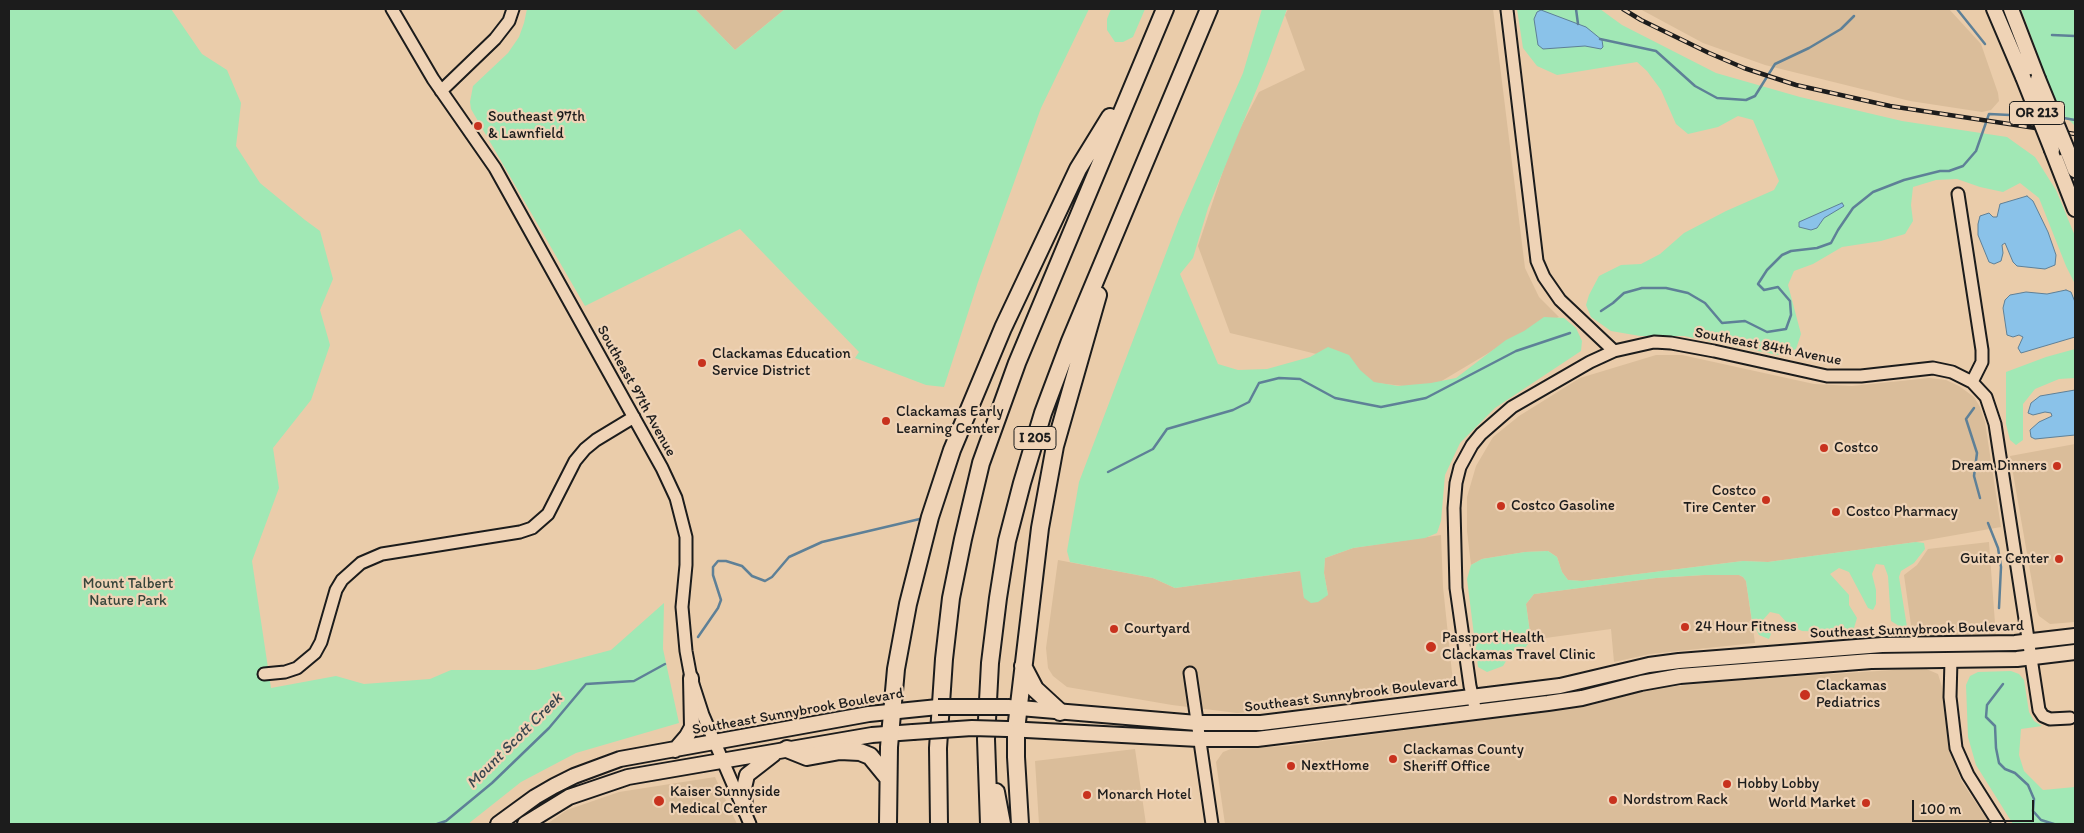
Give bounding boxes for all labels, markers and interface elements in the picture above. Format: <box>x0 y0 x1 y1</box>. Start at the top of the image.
road number: OR 213 <box>2010 102 2064 125</box>
place label: Southeast 97th & Lawnfield <box>488 108 585 143</box>
marker: Southeast 97th & Lawnfield <box>472 120 484 132</box>
street label: Southeast 97th Avenue <box>592 322 680 460</box>
street label: Southeast 84th Avenue <box>1693 324 1843 370</box>
place label: Clackamas Education Service District <box>712 345 851 380</box>
marker: Clackamas Education Service District <box>696 357 708 369</box>
place label: Clackamas Early Learning Center <box>896 403 1004 438</box>
marker: Clackamas Early Learning Center <box>880 415 892 427</box>
road number: I 205 <box>1014 426 1056 449</box>
place label: Costco <box>1834 439 1878 457</box>
marker: Costco <box>1818 442 1830 454</box>
place label: Dream Dinners <box>1951 457 2047 475</box>
marker: Dream Dinners <box>2051 460 2063 472</box>
place label: Costco Tire Center <box>1683 482 1756 517</box>
marker: Costco Tire Center <box>1760 494 1772 506</box>
place label: Costco Gasoline <box>1511 497 1615 515</box>
marker: Costco Gasoline <box>1495 500 1507 512</box>
place label: Costco Pharmacy <box>1846 503 1958 521</box>
marker: Costco Pharmacy <box>1830 506 1842 518</box>
place label: Guitar Center <box>1960 550 2049 568</box>
marker: Guitar Center <box>2053 553 2065 565</box>
park label: Mount Talbert Nature Park <box>83 575 173 610</box>
street label: Southeast Sunnybrook Boulevard <box>1809 617 2025 643</box>
place label: 24 Hour Fitness <box>1695 618 1797 636</box>
place label: Courtyard <box>1124 620 1190 638</box>
marker: 24 Hour Fitness <box>1679 621 1691 633</box>
marker: Courtyard <box>1108 623 1120 635</box>
place label: Passport Health Clackamas Travel Clinic <box>1442 629 1596 664</box>
marker: Passport Health Clackamas Travel Clinic <box>1424 640 1438 654</box>
street label: Southeast Sunnybrook Boulevard <box>1243 673 1459 717</box>
place label: Clackamas Pediatrics <box>1816 677 1887 712</box>
street label: Southeast Sunnybrook Boulevard <box>691 685 905 739</box>
marker: Clackamas Pediatrics <box>1798 688 1812 702</box>
water label: Mount Scott Creek <box>463 689 567 793</box>
place label: Clackamas County Sheriff Office <box>1403 741 1524 776</box>
marker: Clackamas County Sheriff Office <box>1387 753 1399 765</box>
place label: NextHome <box>1301 757 1369 775</box>
marker: NextHome <box>1285 760 1297 772</box>
place label: Hobby Lobby <box>1737 775 1819 793</box>
marker: Hobby Lobby <box>1721 778 1733 790</box>
place label: Kaiser Sunnyside Medical Center <box>670 783 780 818</box>
place label: Monarch Hotel <box>1097 786 1191 804</box>
marker: Monarch Hotel <box>1081 789 1093 801</box>
scale bar <box>1914 790 2036 822</box>
place label: Nordstrom Rack <box>1623 791 1728 809</box>
marker: Kaiser Sunnyside Medical Center <box>652 794 666 808</box>
marker: Nordstrom Rack <box>1607 794 1619 806</box>
place label: World Market <box>1768 794 1856 812</box>
marker: World Market <box>1860 797 1872 809</box>
text: 100 m <box>1920 800 1961 818</box>

